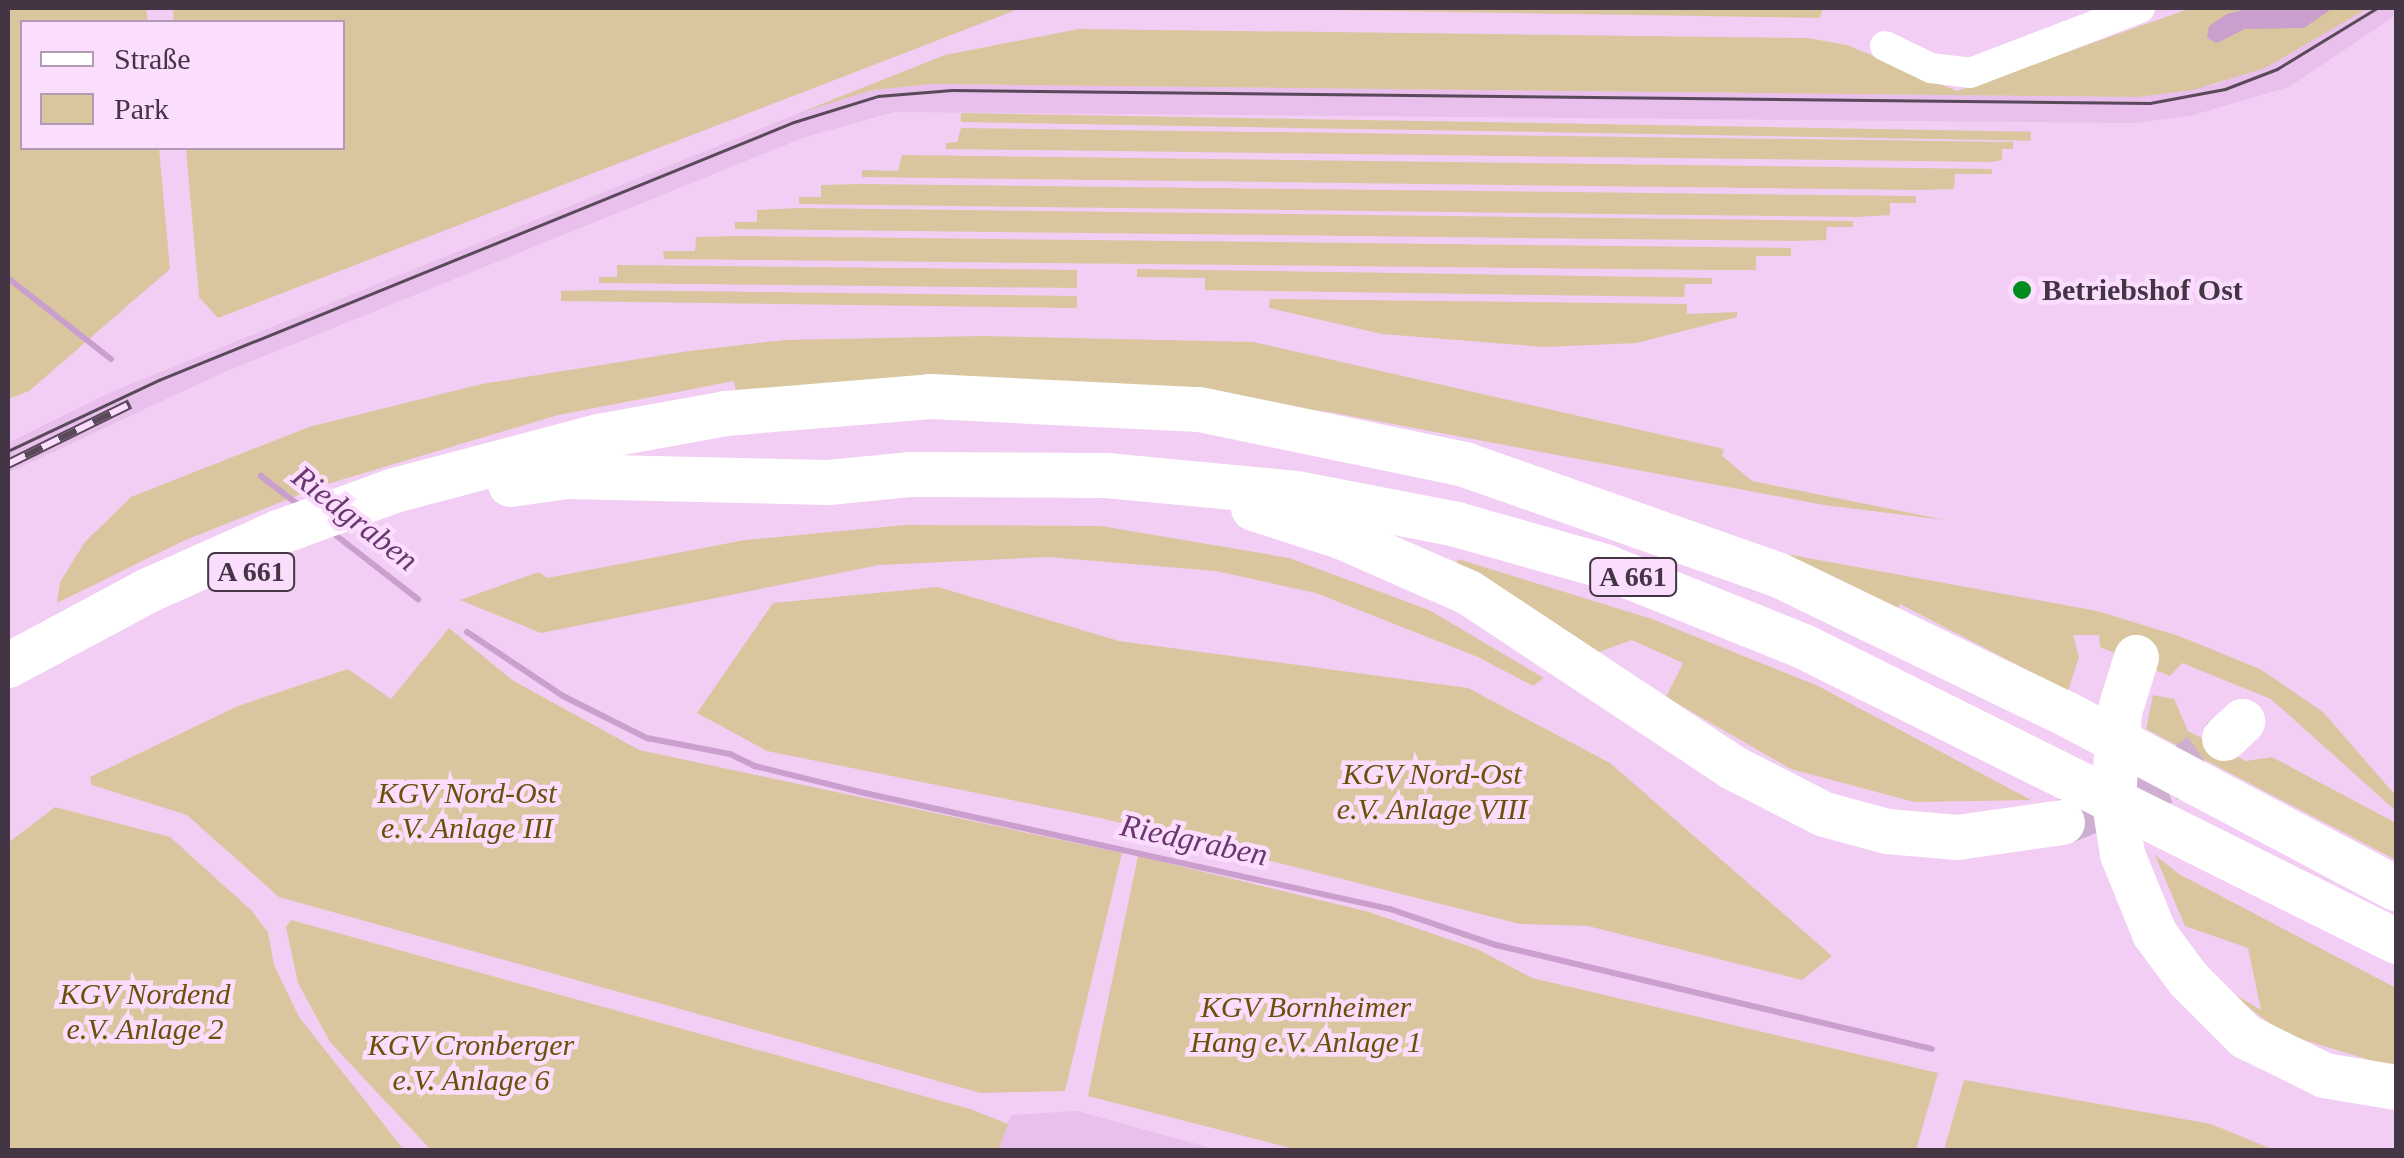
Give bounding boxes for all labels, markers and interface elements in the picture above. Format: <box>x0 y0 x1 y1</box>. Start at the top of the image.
legend <box>20 20 345 150</box>
text: Straße <box>114 42 191 75</box>
text: Park <box>114 92 169 125</box>
place label: Betriebshof Ost <box>2042 272 2243 308</box>
marker: Betriebshof Ost <box>2011 279 2033 301</box>
water label: Riedgraben <box>284 457 426 579</box>
road number: A 661 <box>206 549 296 595</box>
road number: A 661 <box>1588 554 1678 600</box>
park label: KGV Nord-Ost e.V. Anlage VIII <box>1336 756 1528 826</box>
park label: KGV Nord-Ost e.V. Anlage III <box>377 775 557 846</box>
water label: Riedgraben <box>1117 806 1271 874</box>
park label: KGV Nordend e.V. Anlage 2 <box>59 976 231 1046</box>
park label: KGV Bornheimer Hang e.V. Anlage 1 <box>1190 989 1422 1060</box>
park label: KGV Cronberger e.V. Anlage 6 <box>368 1027 574 1098</box>

